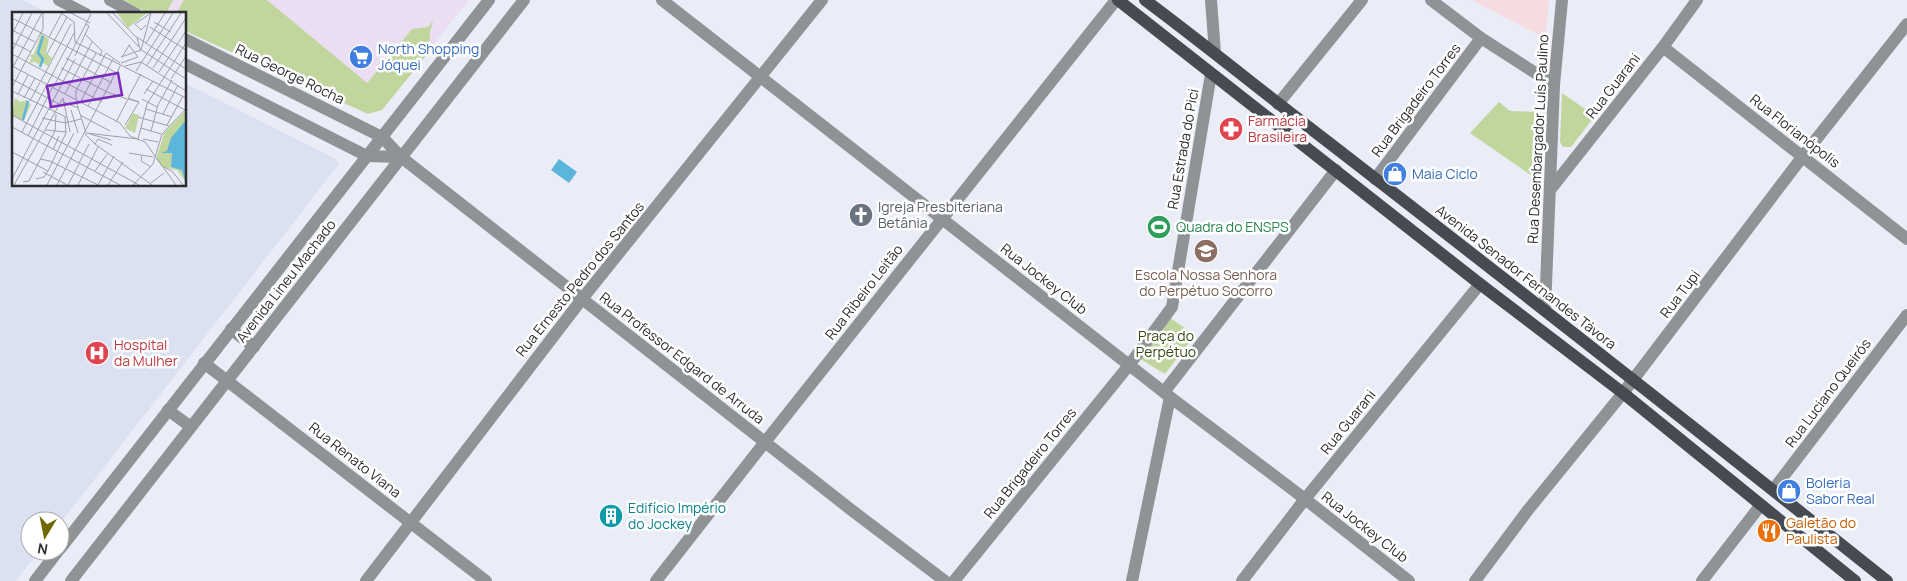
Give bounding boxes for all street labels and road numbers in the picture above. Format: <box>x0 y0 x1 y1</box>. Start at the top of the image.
street label: Rua Desembargador Luís Paulino <box>1523 34 1552 244</box>
street label: Rua George Rocha <box>233 39 348 108</box>
street label: Rua Brigadeiro Torres <box>1367 39 1465 160</box>
street label: Rua Guarani <box>1581 49 1644 122</box>
street label: Rua Estrada do Pici <box>1163 87 1202 211</box>
street label: Rua Florianópolis <box>1746 89 1844 172</box>
street label: Rua Ernesto Pedro dos Santos <box>511 197 648 360</box>
street label: Avenida Senador Fernandes Távora <box>1432 200 1621 353</box>
street label: Avenida Lineu Machado <box>231 215 340 346</box>
street label: Rua Jockey Club <box>997 239 1092 318</box>
street label: Rua Ribeiro Leitão <box>820 240 907 343</box>
street label: Rua Tupi <box>1655 266 1704 321</box>
street label: Rua Professor Edgard de Arruda <box>596 287 769 428</box>
street label: Rua Luciano Queirós <box>1780 334 1875 451</box>
street label: Rua Guarani <box>1316 385 1379 458</box>
street label: Rua Brigadeiro Torres <box>979 403 1080 522</box>
street label: Rua Renato Viana <box>305 418 405 502</box>
street label: Rua Jockey Club <box>1318 487 1413 566</box>

